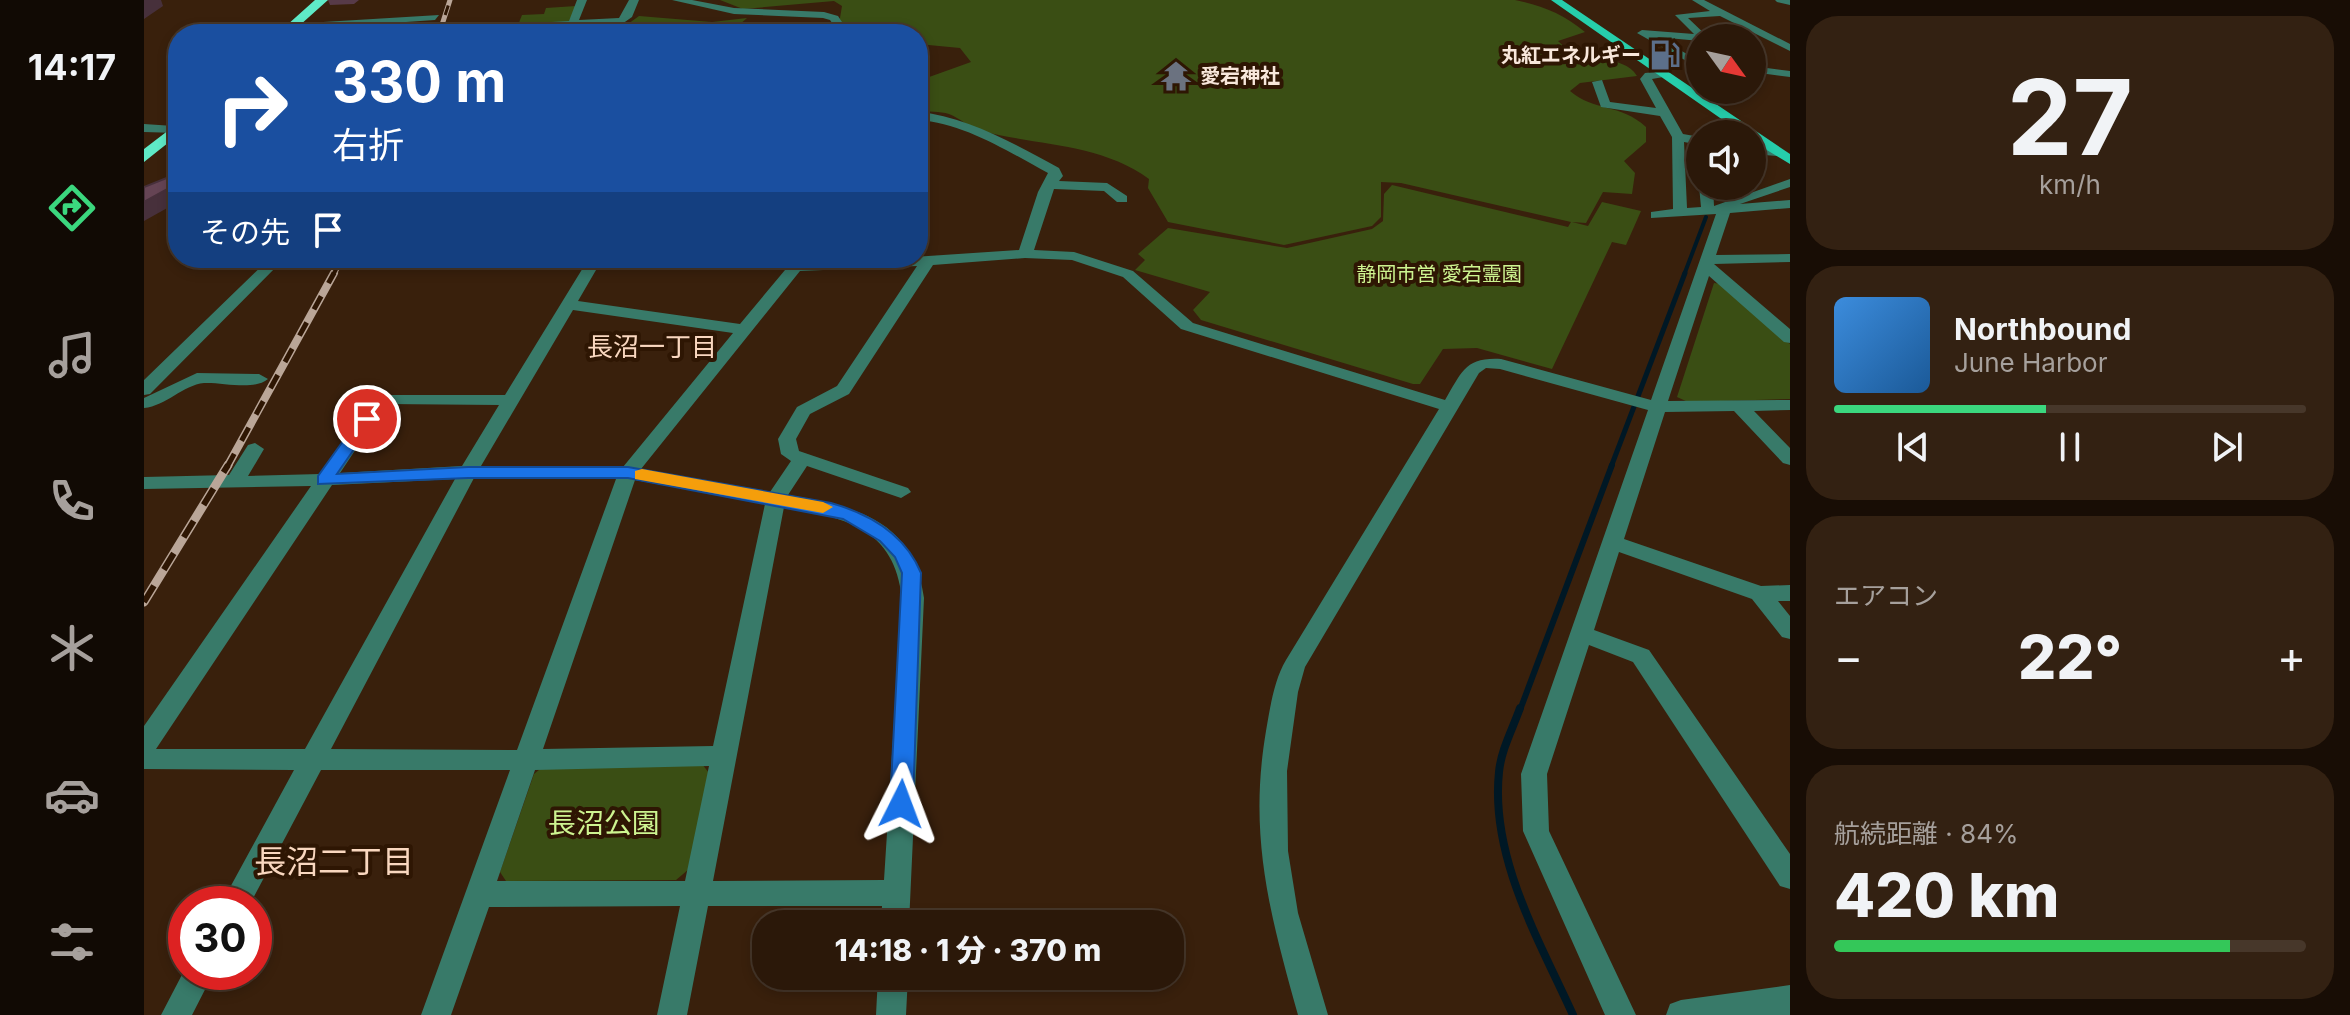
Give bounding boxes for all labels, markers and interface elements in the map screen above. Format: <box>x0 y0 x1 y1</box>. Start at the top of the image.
north arrow <box>1686 24 1766 104</box>
map controls <box>1686 24 1766 200</box>
fuel station icon: 丸紅エネルギー <box>1648 38 1682 72</box>
place label: 丸紅エネルギー <box>1501 43 1641 67</box>
text: 14:17 <box>28 45 116 89</box>
text: 330 m <box>332 48 506 116</box>
text: 27 <box>2007 54 2133 180</box>
icon: right <box>200 56 304 160</box>
temple icon: 愛宕神社 <box>1159 59 1193 93</box>
place label: 愛宕神社 <box>1200 64 1280 88</box>
button: sound <box>1686 120 1766 200</box>
text: 右折 <box>332 123 404 167</box>
text: km/h <box>2039 169 2101 200</box>
icon: directions <box>44 180 100 236</box>
icon: arrive <box>306 208 350 252</box>
text: その先 <box>200 214 290 250</box>
park label: 静岡市営 愛宕霊園 <box>1356 262 1522 286</box>
text: Northbound <box>1954 311 2131 347</box>
icon: music <box>44 327 100 383</box>
district label: 長沼一丁目 <box>587 331 717 362</box>
text: June Harbor <box>1954 347 2107 378</box>
pin <box>333 385 401 453</box>
icon: arrive <box>345 397 389 441</box>
icon: previous <box>1891 425 1935 469</box>
icon: pause <box>2048 425 2092 469</box>
icon: next <box>2205 425 2249 469</box>
icon: phone <box>44 473 100 529</box>
text: エアコン <box>1834 580 1938 611</box>
icon: climate <box>44 620 100 676</box>
text: 22° <box>2018 621 2122 693</box>
text: − <box>1834 630 1863 684</box>
text: + <box>2277 630 2306 684</box>
position arrow <box>859 762 943 846</box>
icon: car <box>44 767 100 823</box>
park label: 長沼公園 <box>548 806 660 840</box>
text: 航続距離 · 84% <box>1834 818 2019 849</box>
district label: 長沼二丁目 <box>254 842 414 881</box>
text: 420 km <box>1834 859 2059 931</box>
speed limit sign: 30 <box>168 886 272 990</box>
icon: filters <box>44 914 100 970</box>
text: 14:18 · 1 分 · 370 m <box>835 932 1101 968</box>

